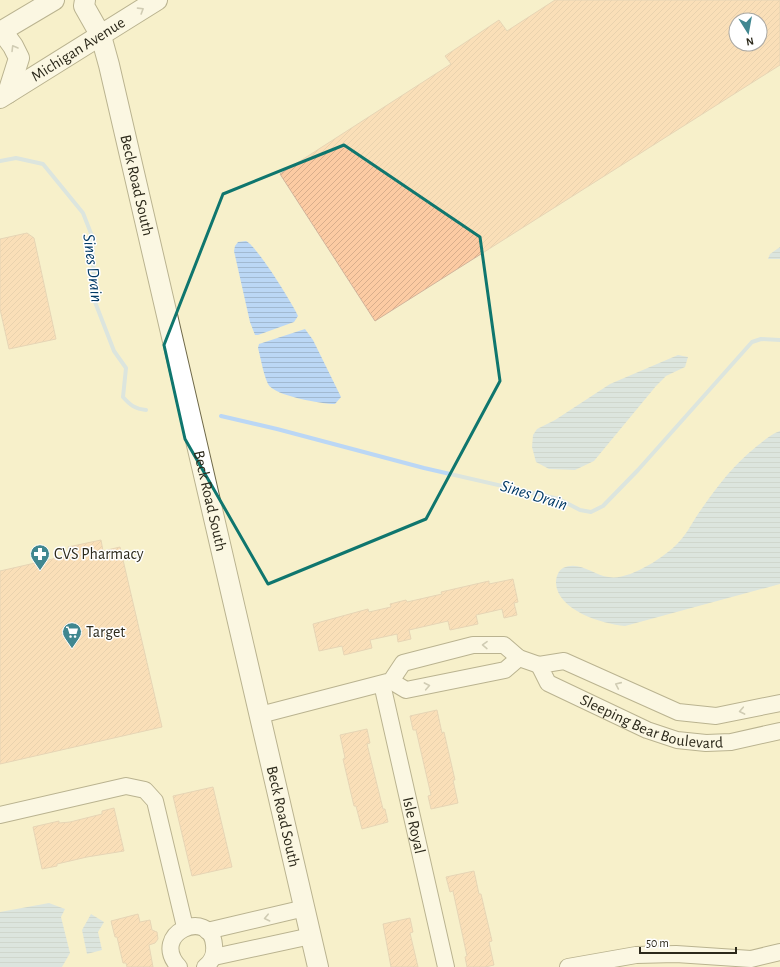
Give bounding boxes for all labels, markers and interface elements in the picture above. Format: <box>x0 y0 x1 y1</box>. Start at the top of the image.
one-way arrow <box>137 8 144 15</box>
north arrow <box>728 12 768 52</box>
street label: Michigan Avenue <box>28 14 128 84</box>
text: N <box>745 35 755 47</box>
one-way arrow <box>11 45 18 52</box>
street label: Beck Road South <box>117 133 156 237</box>
water label: Sines Drain <box>80 233 106 303</box>
street label: Beck Road South <box>191 449 229 553</box>
water label: Sines Drain <box>499 477 569 513</box>
pharmacy icon: CVS Pharmacy <box>29 543 51 571</box>
place label: CVS Pharmacy <box>54 546 144 563</box>
supermarket icon: Target <box>61 621 83 649</box>
place label: Target <box>86 624 125 640</box>
one-way arrow <box>482 641 488 649</box>
one-way arrow <box>424 682 430 690</box>
one-way arrow <box>615 682 623 690</box>
street label: Sleeping Bear Boulevard <box>578 692 723 751</box>
one-way arrow <box>739 706 745 715</box>
street label: Beck Road South <box>264 764 303 868</box>
street label: Isle Royal <box>400 795 428 855</box>
one-way arrow <box>264 913 270 921</box>
scale bar <box>640 929 736 955</box>
text: 50 m <box>646 937 669 949</box>

